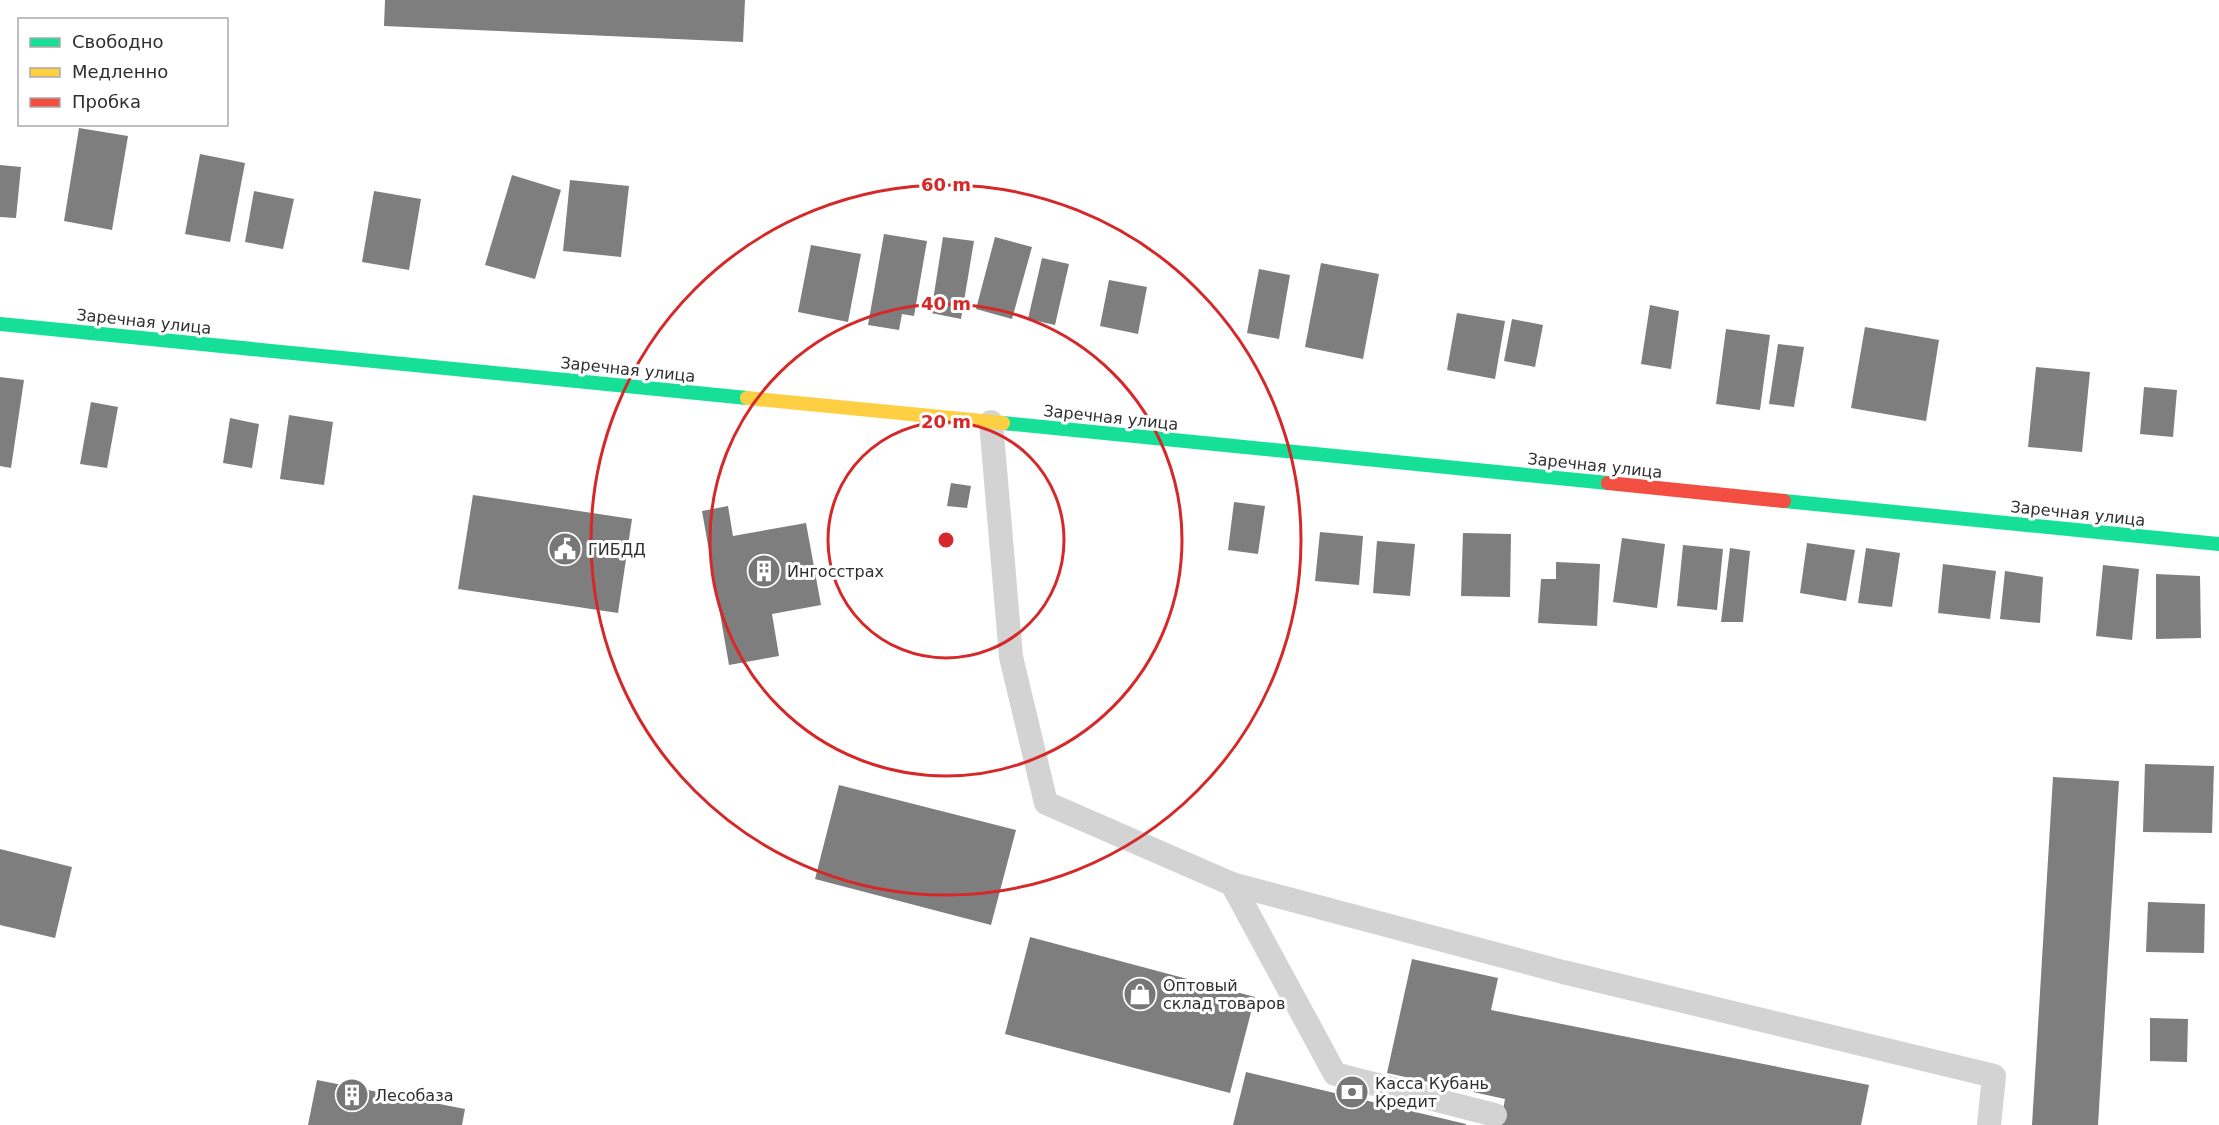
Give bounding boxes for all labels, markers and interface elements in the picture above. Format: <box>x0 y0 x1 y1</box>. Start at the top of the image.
legend <box>18 18 228 126</box>
text: Свободно <box>72 31 164 52</box>
text: Медленно <box>72 61 168 82</box>
text: Пробка <box>72 91 141 112</box>
text: 60 m <box>921 174 971 195</box>
text: 40 m <box>921 293 971 314</box>
street label: Заречная улица <box>76 305 212 338</box>
street label: Заречная улица <box>560 353 696 386</box>
street label: Заречная улица <box>1043 401 1179 434</box>
text: 20 m <box>921 411 971 432</box>
street label: Заречная улица <box>1527 449 1663 482</box>
street label: Заречная улица <box>2010 497 2146 530</box>
centre of rings <box>936 530 956 550</box>
public building icon: ГИБДД <box>547 531 583 567</box>
place label: ГИБДД <box>588 540 646 559</box>
building icon: Ингосстрах <box>746 553 782 589</box>
place label: Ингосстрах <box>787 562 884 581</box>
shop icon: Оптовый склад товаров <box>1122 976 1158 1012</box>
place label: Оптовый склад товаров <box>1163 976 1285 1013</box>
bank icon: Касса Кубань Кредит <box>1334 1074 1370 1110</box>
place label: Касса Кубань Кредит <box>1375 1074 1489 1111</box>
building icon: Лесобаза <box>334 1077 370 1113</box>
place label: Лесобаза <box>375 1086 453 1105</box>

